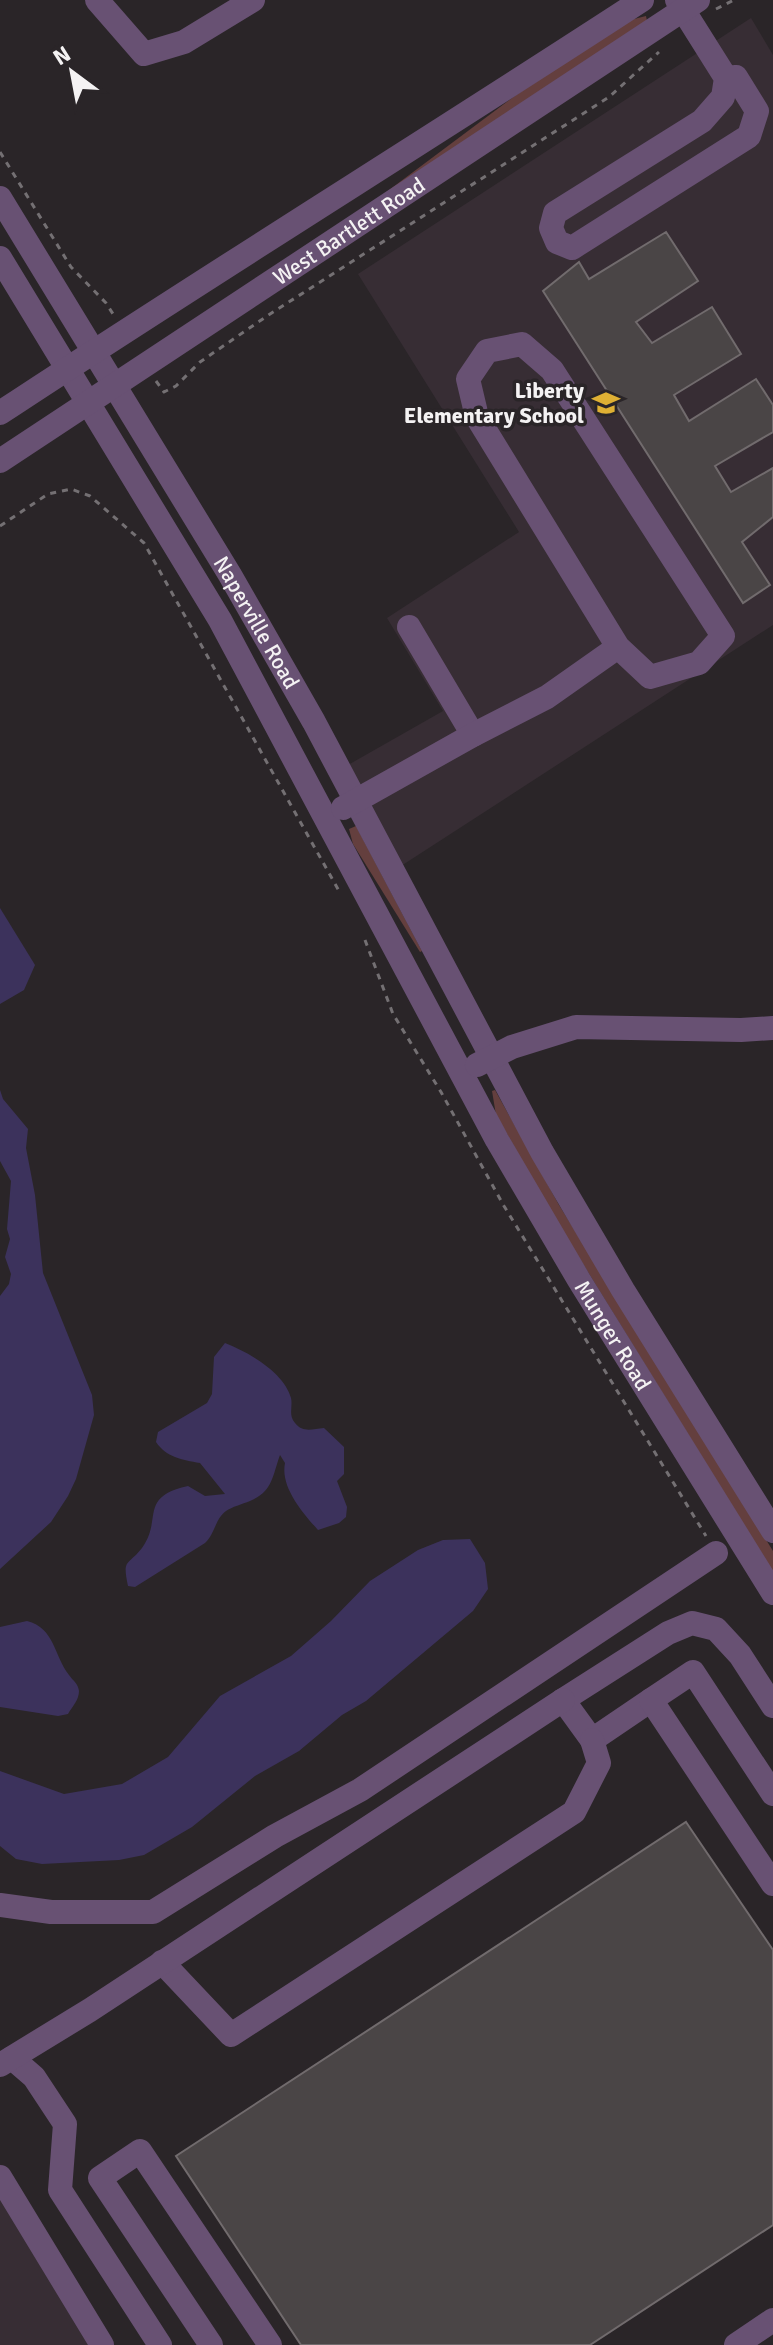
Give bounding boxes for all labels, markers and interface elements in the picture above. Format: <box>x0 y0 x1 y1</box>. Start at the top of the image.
north arrow <box>32 32 112 112</box>
text: N <box>48 40 75 71</box>
street label: West Bartlett Road <box>268 171 430 291</box>
place label: Liberty Elementary School <box>404 377 584 429</box>
school or university icon: Liberty Elementary School <box>591 388 621 418</box>
street label: Naperville Road <box>208 551 305 694</box>
street label: Munger Road <box>569 1275 657 1396</box>

